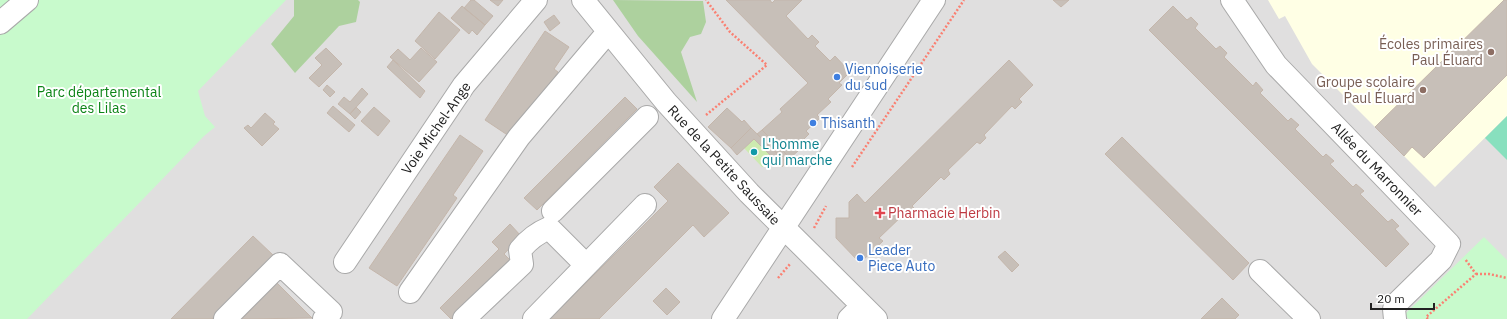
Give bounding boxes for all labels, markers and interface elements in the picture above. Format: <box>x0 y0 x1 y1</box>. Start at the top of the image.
place label: Écoles primaires Paul Éluard <box>1379 34 1483 69</box>
marker: Écoles primaires Paul Éluard <box>1486 47 1496 57</box>
place label: Viennoiserie du sud <box>845 60 923 94</box>
marker: Viennoiserie du sud <box>832 72 842 82</box>
place label: Groupe scolaire Paul Éluard <box>1316 73 1415 107</box>
street label: Voie Michel-Ange <box>397 78 475 178</box>
park label: Parc départemental des Lilas <box>37 83 161 117</box>
marker: Groupe scolaire Paul Éluard <box>1418 85 1428 95</box>
street label: Rue de la Petite Saussaie <box>664 101 785 229</box>
place label: Thisanth <box>821 114 876 132</box>
marker: Thisanth <box>808 118 818 128</box>
street label: Allée du Marronnier <box>1328 118 1426 220</box>
place label: L'homme qui marche <box>762 135 833 169</box>
marker: L'homme qui marche <box>749 147 759 157</box>
place label: Pharmacie Herbin <box>888 204 1001 222</box>
marker: Pharmacie Herbin <box>875 208 885 218</box>
place label: Leader Piece Auto <box>868 241 935 275</box>
marker: Leader Piece Auto <box>855 253 865 263</box>
scale bar <box>1371 285 1434 311</box>
text: 20 m <box>1377 291 1405 306</box>

